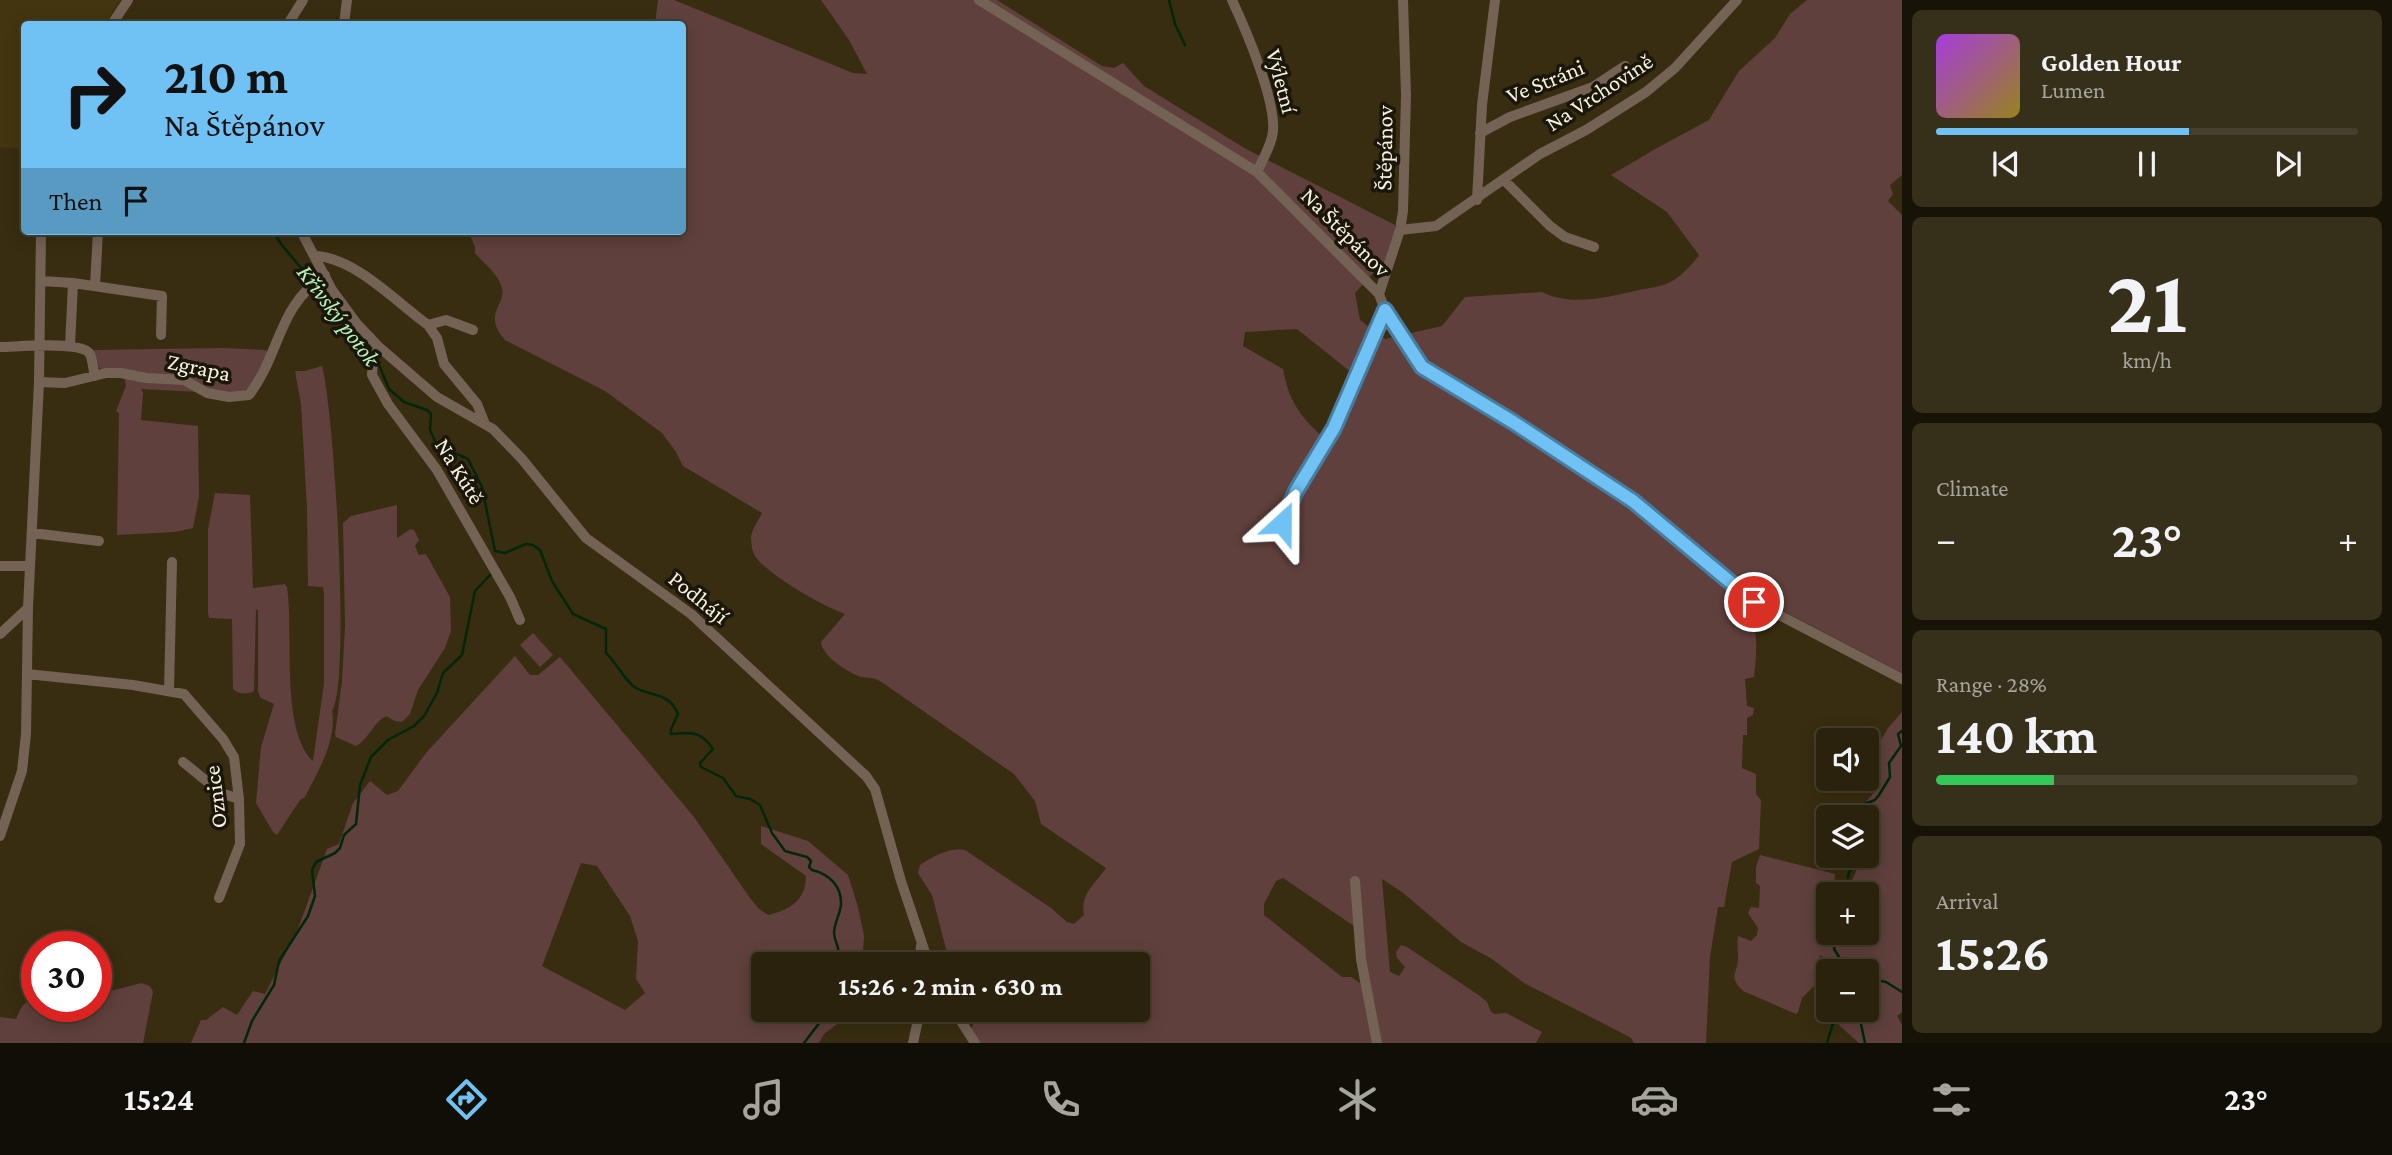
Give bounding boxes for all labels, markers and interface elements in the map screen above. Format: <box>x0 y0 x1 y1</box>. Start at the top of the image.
street label: Výletní <box>1261 46 1303 117</box>
street label: Na Vrchovině <box>1540 48 1658 136</box>
text: Golden Hour <box>2041 48 2182 77</box>
icon: right <box>49 49 140 140</box>
text: 210 m <box>164 49 288 104</box>
street label: Ve Stráni <box>1502 54 1588 108</box>
text: Lumen <box>2041 77 2105 103</box>
street label: Štěpánov <box>1370 105 1398 191</box>
text: Na Štěpánov <box>164 107 324 143</box>
icon: previous <box>1987 145 2025 183</box>
icon: pause <box>2128 145 2166 183</box>
icon: next <box>2269 145 2307 183</box>
icon: arrive <box>117 182 155 220</box>
street label: Na Štěpánov <box>1296 182 1396 282</box>
text: Then <box>49 187 103 216</box>
text: 21 <box>2107 250 2187 352</box>
water label: Křivský potok <box>292 259 387 372</box>
text: km/h <box>2122 347 2172 373</box>
street label: Zgrapa <box>165 348 233 386</box>
street label: Na Kútě <box>430 433 490 509</box>
text: Climate <box>1936 475 2008 501</box>
position arrow <box>1245 486 1319 560</box>
text: 23° <box>2111 510 2183 568</box>
text: − <box>1936 518 1956 560</box>
text: + <box>2338 518 2358 560</box>
street label: Podhájí <box>664 565 735 629</box>
pin <box>1724 572 1784 632</box>
icon: arrive <box>1735 583 1773 621</box>
text: Range · 28% <box>1936 671 2047 697</box>
text: 140 km <box>1936 706 2097 764</box>
map controls <box>1816 728 1879 1022</box>
button: sound <box>1816 728 1879 791</box>
street label: Oznice <box>198 764 232 830</box>
button: layers <box>1816 805 1879 868</box>
button: + <box>1816 882 1879 945</box>
text: Arrival <box>1936 888 1999 914</box>
text: 15:26 <box>1936 923 2050 981</box>
speed limit sign: 30 <box>21 931 112 1022</box>
button: − <box>1816 959 1879 1022</box>
text: 15:26 · 2 min · 630 m <box>838 972 1063 1001</box>
icon: directions <box>442 1075 491 1124</box>
icon: music <box>739 1075 788 1124</box>
icon: phone <box>1036 1075 1085 1124</box>
icon: climate <box>1333 1075 1382 1124</box>
icon: car <box>1630 1075 1679 1124</box>
icon: filters <box>1927 1075 1976 1124</box>
text: 15:24 <box>124 1081 194 1117</box>
text: 23° <box>2224 1081 2268 1117</box>

